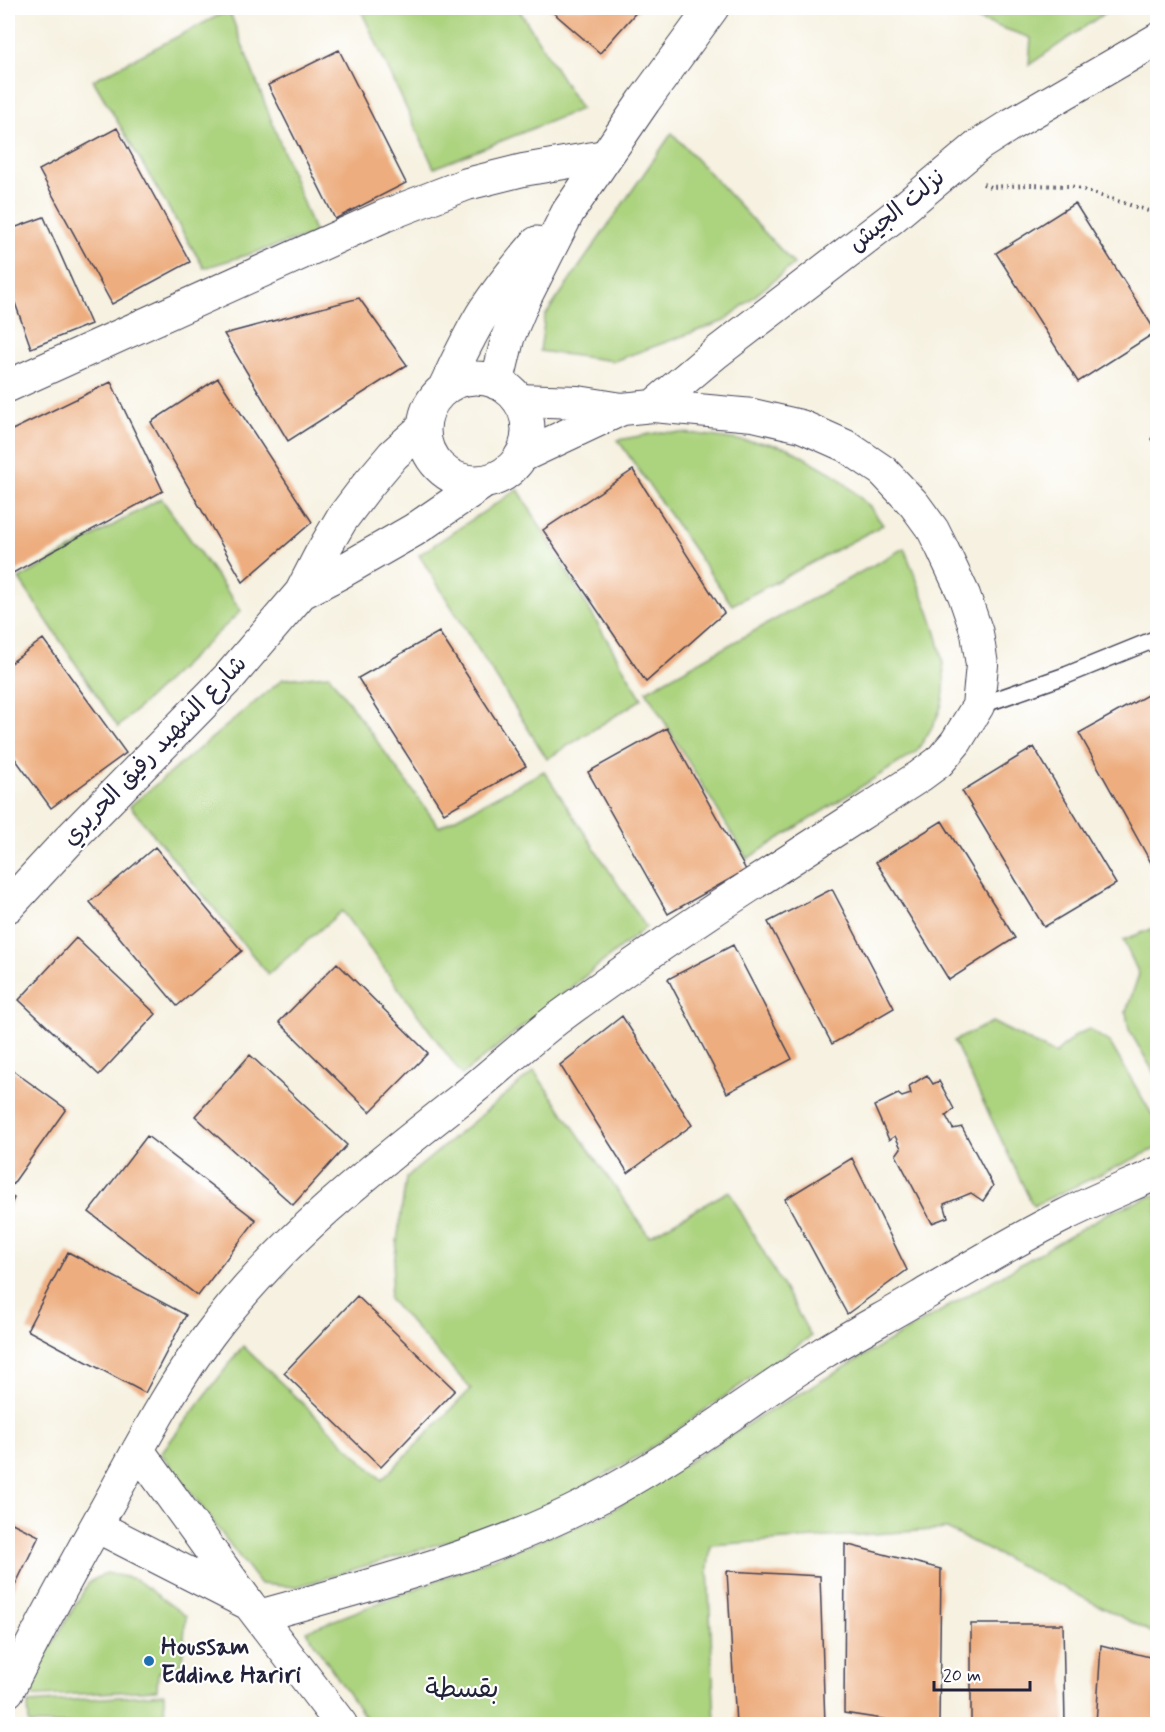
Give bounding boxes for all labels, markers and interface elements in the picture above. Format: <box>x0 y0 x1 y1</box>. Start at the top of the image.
street label: نزلت الجيش <box>842 162 952 260</box>
street label: شارع الشهيد رفيق الحريري <box>56 649 254 853</box>
place label: Houssam Eddine Hariri <box>161 1632 302 1691</box>
marker: Houssam Eddine Hariri <box>142 1654 156 1668</box>
scale bar <box>934 1654 1030 1692</box>
text: 20 m <box>943 1664 981 1688</box>
district label: بقسطة <box>425 1672 499 1707</box>

